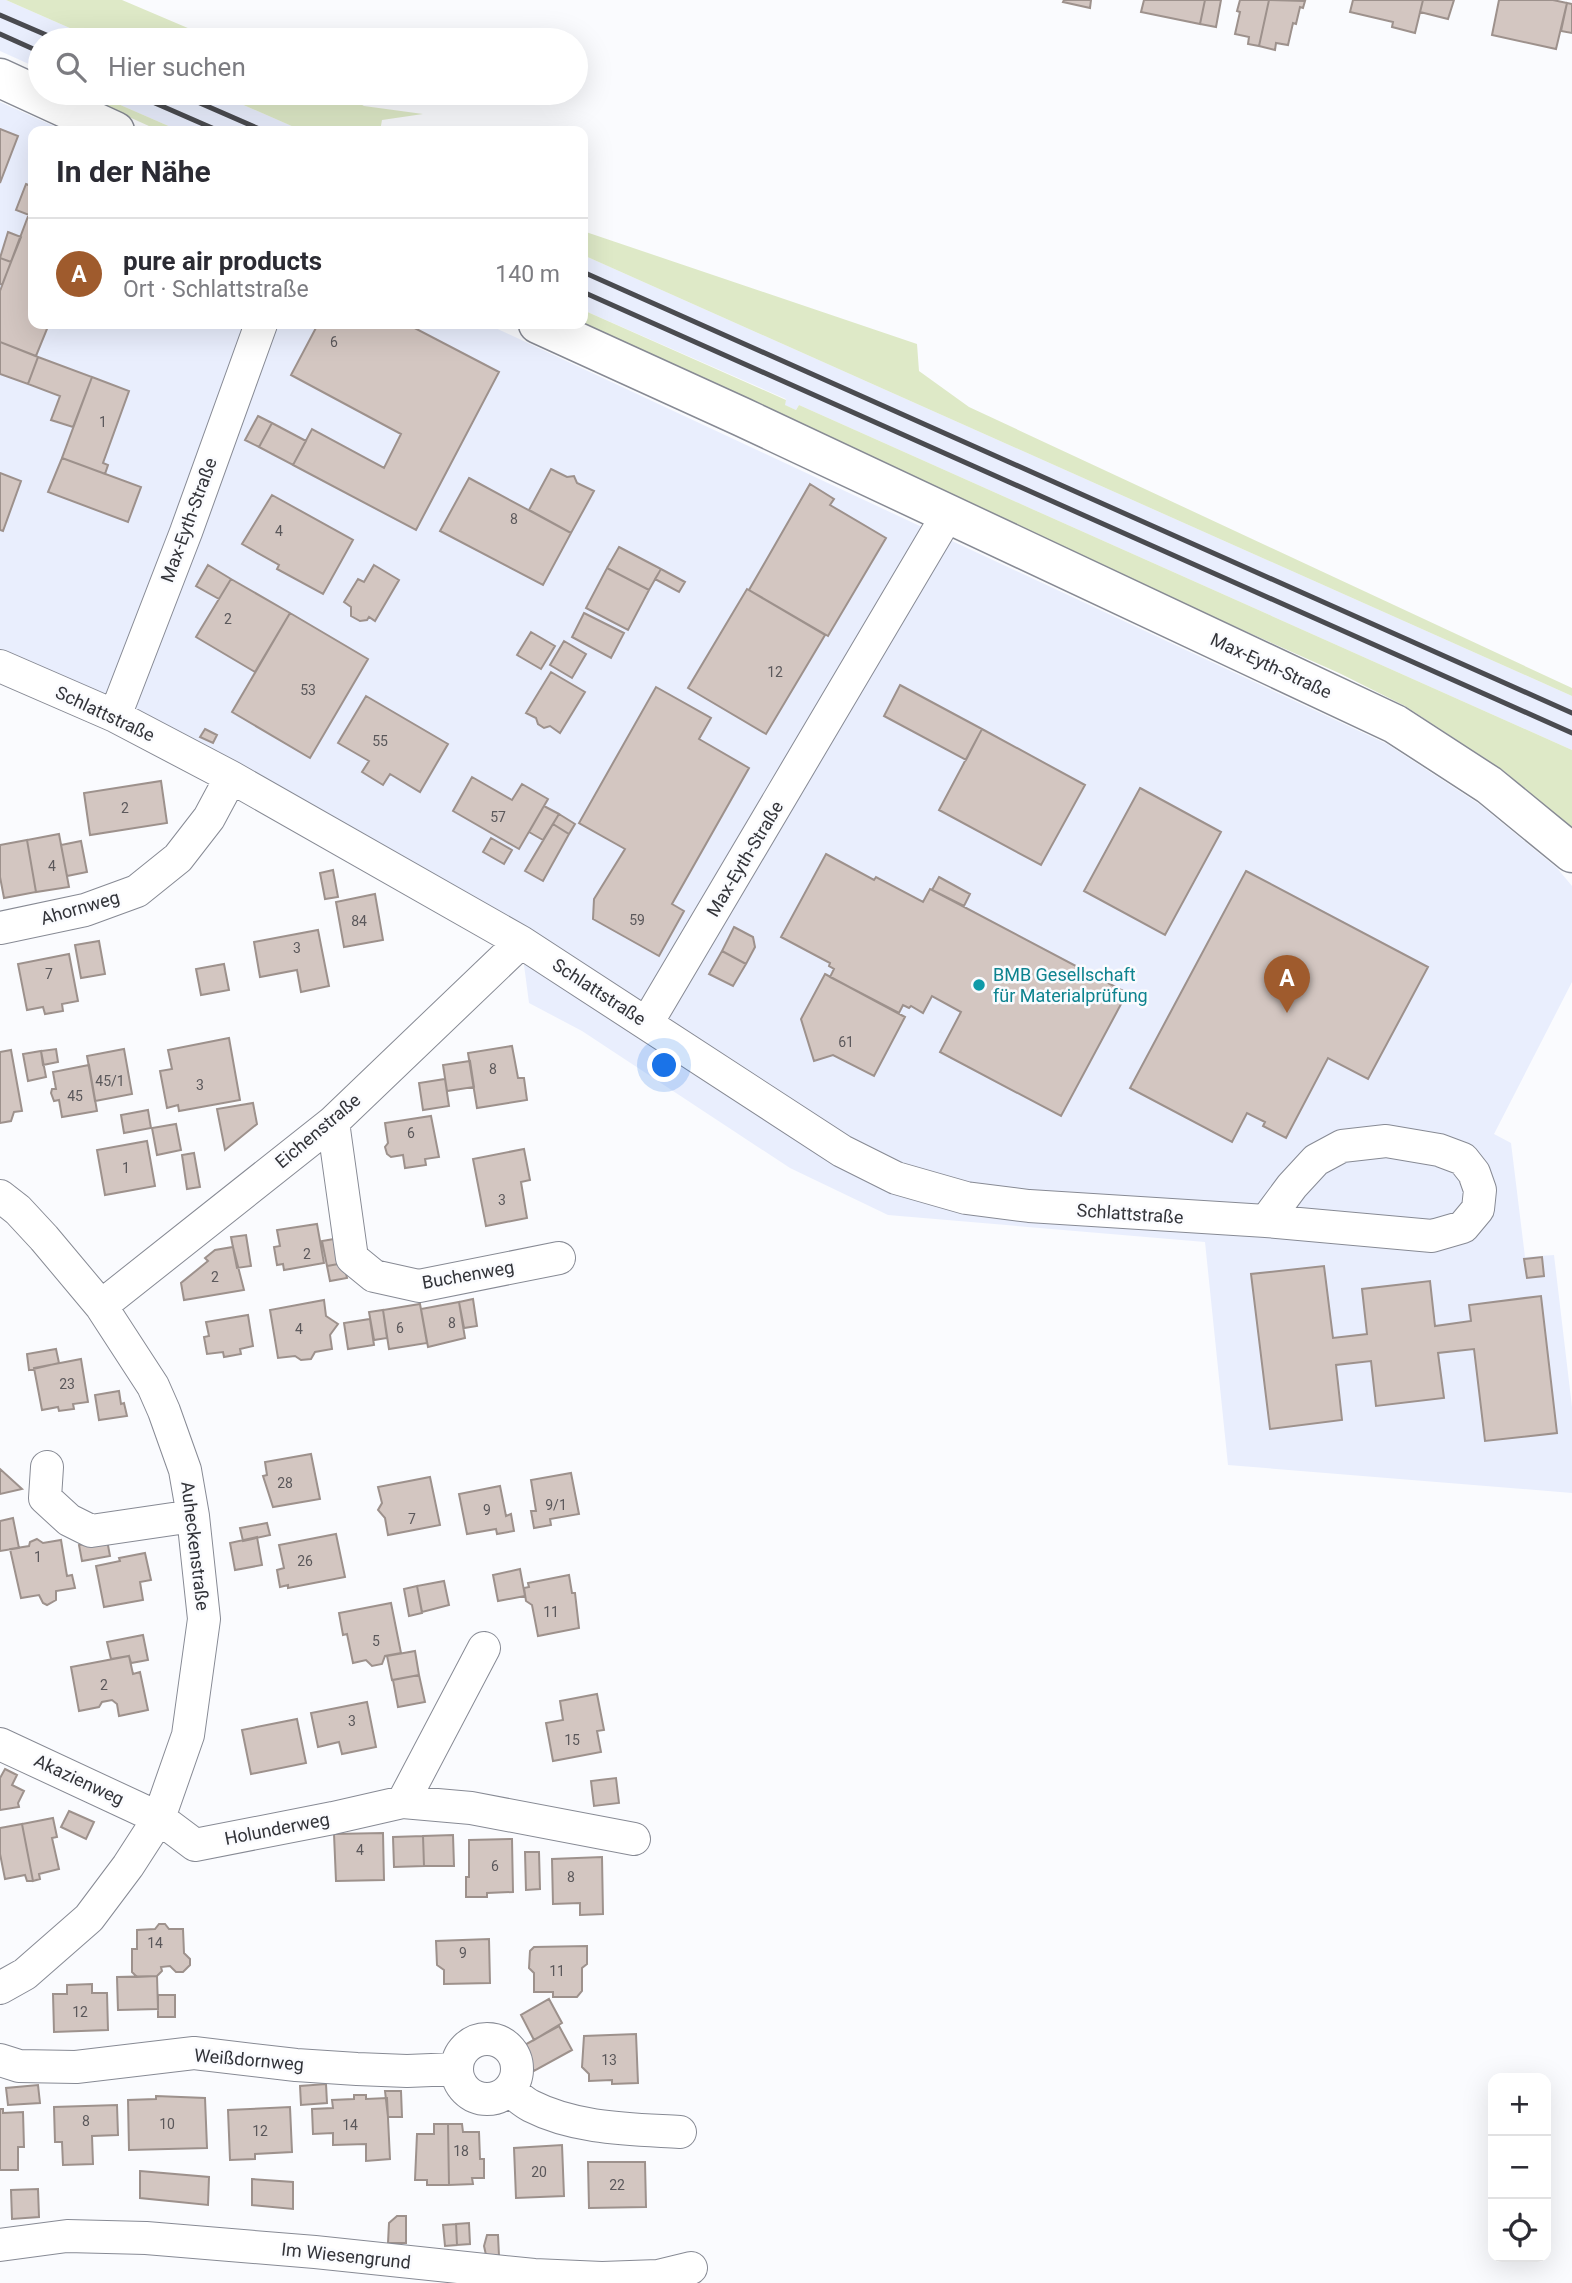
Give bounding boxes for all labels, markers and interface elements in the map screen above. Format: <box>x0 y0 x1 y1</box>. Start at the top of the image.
search box <box>28 28 588 105</box>
icon: search <box>52 48 90 86</box>
text: Hier suchen <box>108 52 246 82</box>
text: In der Nähe <box>56 154 211 189</box>
text: pure air products <box>123 246 322 276</box>
text: A <box>71 261 87 288</box>
text: 140 m <box>495 261 560 288</box>
text: Ort · Schlattstraße <box>123 276 309 303</box>
house number: 6 <box>330 334 338 350</box>
house number: 1 <box>99 414 107 430</box>
street label: Max-Eyth-Straße <box>156 455 221 585</box>
house number: 8 <box>510 511 518 527</box>
house number: 4 <box>275 523 283 539</box>
house number: 2 <box>224 611 232 627</box>
street label: Max-Eyth-Straße <box>1207 628 1335 703</box>
house number: 12 <box>767 664 783 680</box>
street label: Schlattstraße <box>52 681 158 746</box>
house number: 53 <box>300 682 316 698</box>
house number: 55 <box>372 733 388 749</box>
street label: Max-Eyth-Straße <box>702 797 787 920</box>
house number: 2 <box>121 800 129 816</box>
house number: 57 <box>490 809 506 825</box>
house number: 4 <box>48 858 56 874</box>
street label: Ahornweg <box>38 886 122 929</box>
house number: 59 <box>629 912 645 928</box>
house number: 84 <box>351 913 367 929</box>
house number: 3 <box>293 940 301 956</box>
street label: Schlattstraße <box>549 954 650 1030</box>
pin: A <box>1264 955 1310 1013</box>
place label: BMB Gesellschaft für Materialprüfung <box>993 964 1148 1006</box>
house number: 7 <box>45 966 53 982</box>
marker: BMB Gesellschaft für Materialprüfung <box>971 977 987 993</box>
house number: 61 <box>838 1034 854 1050</box>
your location <box>647 1048 681 1082</box>
house number: 8 <box>489 1061 497 1077</box>
house number: 45/1 <box>95 1073 125 1089</box>
house number: 3 <box>196 1077 204 1093</box>
house number: 45 <box>67 1088 83 1104</box>
street label: Eichenstraße <box>271 1089 364 1172</box>
house number: 6 <box>407 1125 415 1141</box>
house number: 1 <box>122 1160 130 1176</box>
house number: 3 <box>498 1192 506 1208</box>
street label: Schlattstraße <box>1076 1199 1184 1228</box>
house number: 2 <box>303 1246 311 1262</box>
street label: Buchenweg <box>420 1256 516 1293</box>
house number: 2 <box>211 1269 219 1285</box>
house number: 8 <box>448 1315 456 1331</box>
house number: 6 <box>396 1320 404 1336</box>
house number: 4 <box>295 1321 303 1337</box>
house number: 23 <box>59 1376 75 1392</box>
house number: 28 <box>277 1475 293 1491</box>
street label: Auheckenstraße <box>177 1480 214 1612</box>
house number: 9/1 <box>545 1497 567 1513</box>
house number: 9 <box>483 1502 491 1518</box>
house number: 7 <box>408 1511 416 1527</box>
house number: 1 <box>34 1549 42 1565</box>
house number: 26 <box>297 1553 313 1569</box>
house number: 11 <box>543 1604 559 1620</box>
house number: 5 <box>372 1633 380 1649</box>
house number: 2 <box>100 1677 108 1693</box>
house number: 3 <box>348 1713 356 1729</box>
house number: 15 <box>564 1732 580 1748</box>
street label: Akazienweg <box>31 1750 127 1809</box>
street label: Holunderweg <box>223 1808 331 1849</box>
house number: 4 <box>356 1842 364 1858</box>
house number: 6 <box>491 1858 499 1874</box>
house number: 8 <box>567 1869 575 1885</box>
house number: 14 <box>147 1935 163 1951</box>
house number: 9 <box>459 1945 467 1961</box>
house number: 11 <box>549 1963 565 1979</box>
house number: 12 <box>72 2004 88 2020</box>
street label: Weißdornweg <box>193 2044 305 2075</box>
house number: 13 <box>601 2052 617 2068</box>
map controls <box>1488 2073 1551 2262</box>
button: + <box>1488 2073 1551 2136</box>
house number: 8 <box>82 2113 90 2129</box>
house number: 10 <box>159 2116 175 2132</box>
house number: 14 <box>342 2117 358 2133</box>
house number: 12 <box>252 2123 268 2139</box>
button: − <box>1488 2136 1551 2199</box>
house number: 18 <box>453 2143 469 2159</box>
house number: 20 <box>531 2164 547 2180</box>
house number: 22 <box>609 2177 625 2193</box>
button: locate <box>1488 2199 1551 2262</box>
street label: Im Wiesengrund <box>280 2238 412 2273</box>

